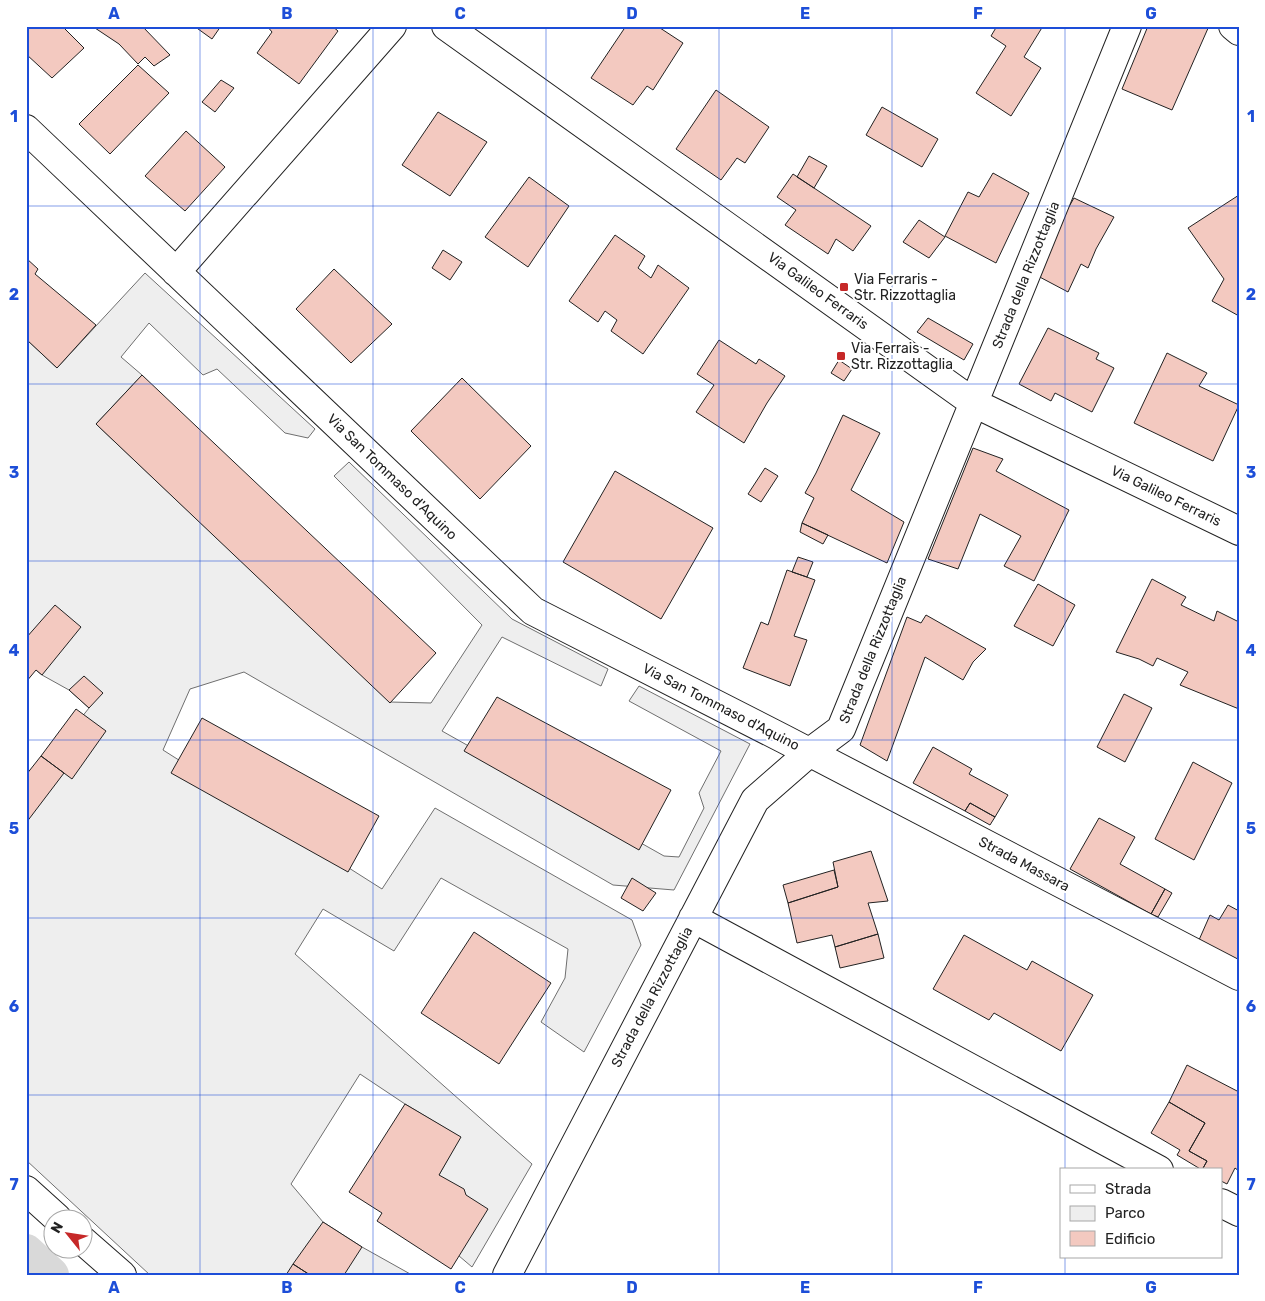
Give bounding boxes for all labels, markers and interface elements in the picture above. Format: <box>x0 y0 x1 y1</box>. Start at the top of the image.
text: A <box>108 4 120 23</box>
text: B <box>281 4 293 23</box>
text: C <box>454 4 466 23</box>
text: D <box>626 4 638 23</box>
text: E <box>800 4 810 23</box>
text: F <box>973 4 983 23</box>
text: G <box>1145 4 1157 23</box>
text: 1 <box>10 107 18 126</box>
text: 1 <box>1247 107 1255 126</box>
street label: Strada della Rizzottaglia <box>989 199 1063 351</box>
street label: Via Galileo Ferraris <box>764 249 872 333</box>
place label: Via Ferraris - Str. Rizzottaglia <box>854 271 956 304</box>
marker: Via Ferraris - Str. Rizzottaglia <box>838 281 850 293</box>
text: 2 <box>9 285 19 304</box>
text: 2 <box>1246 285 1256 304</box>
place label: Via Ferrais - Str. Rizzottaglia <box>851 340 953 373</box>
marker: Via Ferrais - Str. Rizzottaglia <box>835 350 847 362</box>
street label: Via San Tommaso d'Aquino <box>323 410 461 544</box>
street label: Via Galileo Ferraris <box>1108 462 1224 530</box>
text: 3 <box>9 463 19 482</box>
text: 3 <box>1246 463 1256 482</box>
street label: Strada della Rizzottaglia <box>836 574 910 726</box>
text: 4 <box>9 641 20 660</box>
text: 4 <box>1246 641 1257 660</box>
street label: Via San Tommaso d'Aquino <box>640 660 802 754</box>
text: 5 <box>9 819 19 838</box>
text: 5 <box>1246 819 1256 838</box>
street label: Strada Massara <box>976 833 1072 895</box>
street label: Strada della Rizzottaglia <box>608 924 696 1070</box>
text: 6 <box>9 997 19 1016</box>
text: 6 <box>1246 997 1256 1016</box>
legend <box>1060 1168 1222 1258</box>
text: 7 <box>9 1175 19 1194</box>
text: 7 <box>1246 1175 1256 1194</box>
text: Strada <box>1105 1180 1151 1198</box>
text: Parco <box>1105 1204 1145 1222</box>
north arrow <box>42 1208 92 1258</box>
text: N <box>47 1219 67 1236</box>
text: Edificio <box>1105 1230 1155 1248</box>
text: A <box>108 1278 120 1297</box>
text: B <box>281 1278 293 1297</box>
text: C <box>454 1278 466 1297</box>
text: D <box>626 1278 638 1297</box>
text: E <box>800 1278 810 1297</box>
text: F <box>973 1278 983 1297</box>
text: G <box>1145 1278 1157 1297</box>

